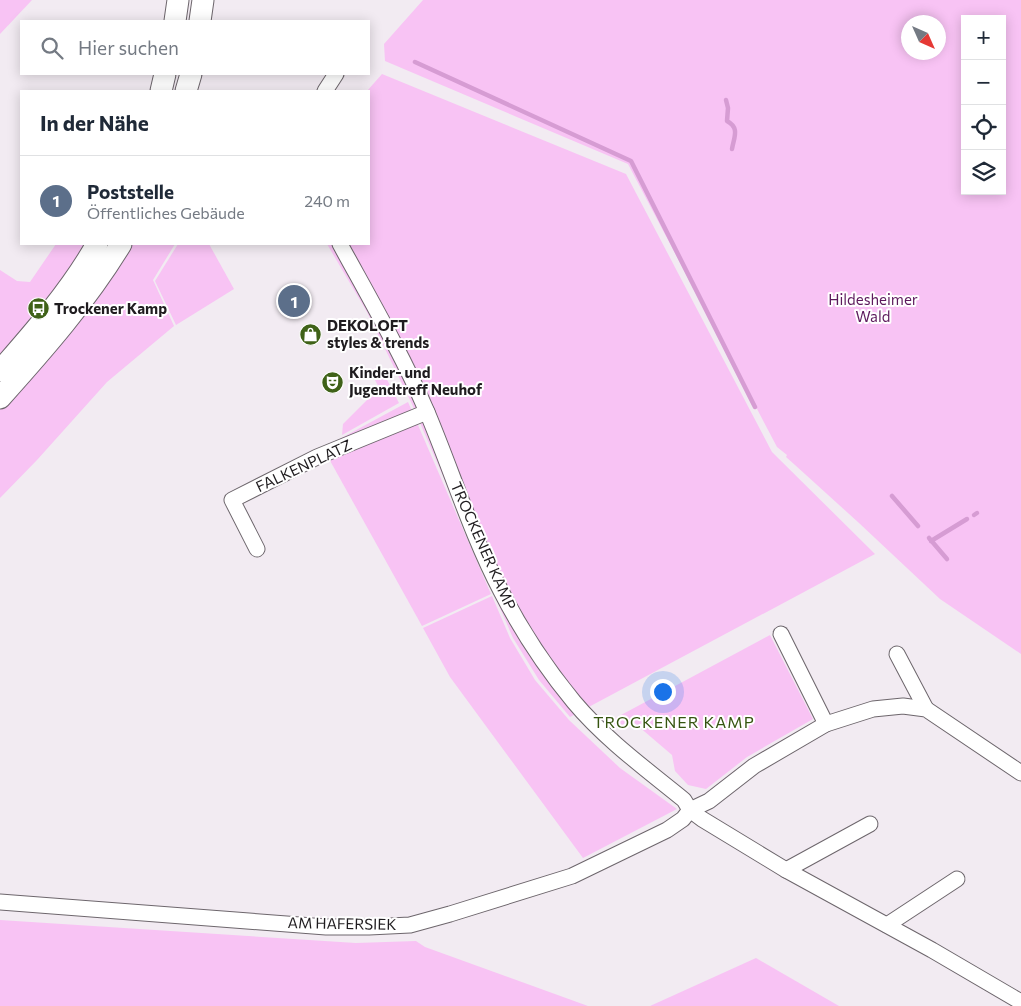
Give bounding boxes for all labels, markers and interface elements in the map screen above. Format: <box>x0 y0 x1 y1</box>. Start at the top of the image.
north arrow <box>901 15 946 60</box>
map controls <box>961 15 1006 195</box>
button: + <box>961 15 1006 60</box>
search box <box>20 20 370 75</box>
icon: search <box>38 34 66 62</box>
text: Hier suchen <box>78 36 179 59</box>
button: − <box>961 60 1006 105</box>
button: locate <box>961 105 1006 150</box>
text: In der Nähe <box>40 110 149 135</box>
button: layers <box>961 150 1006 195</box>
text: Poststelle <box>87 180 174 203</box>
text: 1 <box>52 191 60 210</box>
text: 240 m <box>304 191 350 210</box>
text: Öffentliches Gebäude <box>87 203 245 222</box>
pin: 1 <box>278 282 310 320</box>
park label: Hildesheimer Wald <box>828 290 918 325</box>
bus stop icon: Trockener Kamp <box>26 297 50 321</box>
place label: Trockener Kamp <box>54 299 167 317</box>
place label: DEKOLOFT styles & trends <box>327 316 429 351</box>
shop icon: DEKOLOFT styles & trends <box>299 323 323 347</box>
place label: Kinder- und Jugendtreff Neuhof <box>349 363 483 398</box>
theatre icon: Kinder- und Jugendtreff Neuhof <box>321 370 345 394</box>
street label: FALKENPLATZ <box>253 435 354 495</box>
street label: TROCKENER KAMP <box>448 479 520 612</box>
your location <box>650 679 676 705</box>
district label: TROCKENER KAMP <box>593 712 755 731</box>
street label: AM HAFERSIEK <box>288 913 397 933</box>

